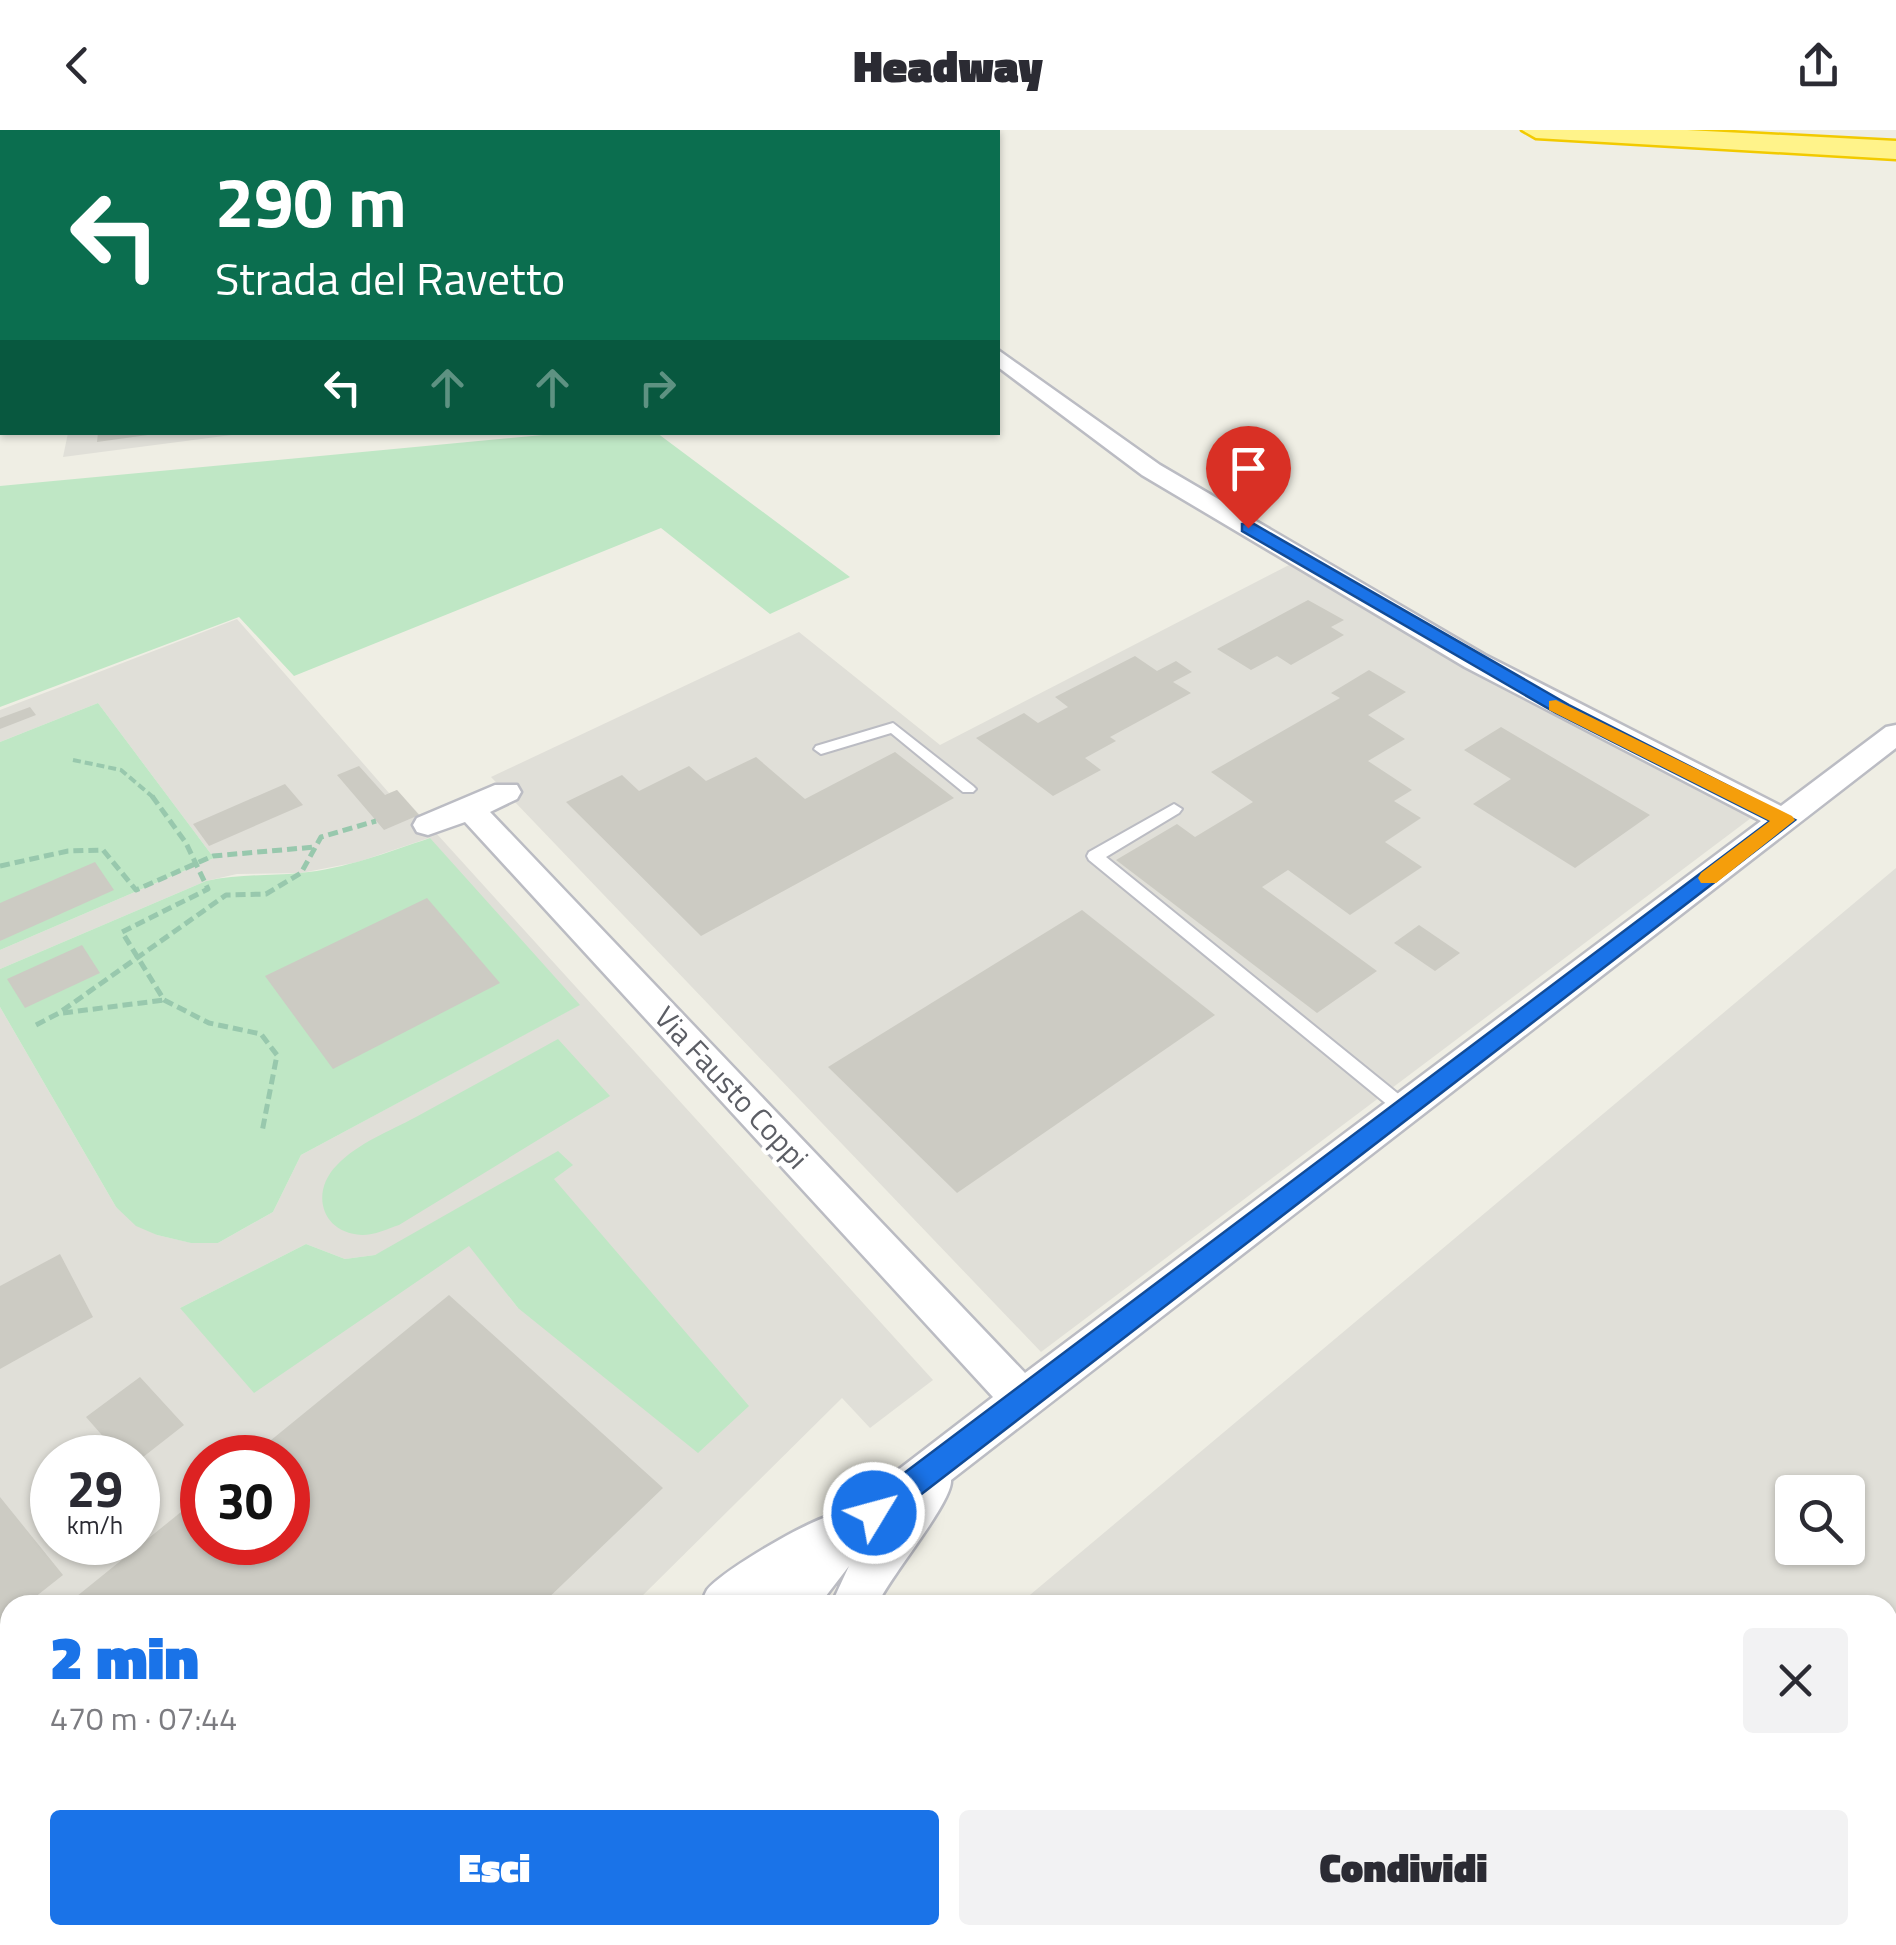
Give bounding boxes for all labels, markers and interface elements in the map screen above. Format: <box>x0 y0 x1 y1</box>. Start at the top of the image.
text: Headway <box>853 31 1043 99</box>
icon: back <box>50 38 105 93</box>
icon: share <box>1791 38 1846 93</box>
text: 290 m <box>215 148 407 254</box>
icon: left <box>50 170 180 300</box>
text: Strada del Ravetto <box>215 244 565 312</box>
icon: left <box>315 360 370 415</box>
icon: ahead <box>420 360 475 415</box>
icon: ahead <box>525 360 580 415</box>
icon: right <box>630 360 685 415</box>
pin <box>1206 426 1291 529</box>
icon: arrive <box>1221 441 1276 496</box>
street label: Via Fausto Coppi <box>644 995 820 1179</box>
speed limit sign: 30 <box>180 1435 310 1565</box>
text: 29 <box>67 1450 123 1526</box>
position arrow <box>822 1461 926 1565</box>
map controls <box>1775 1475 1865 1565</box>
button: search <box>1775 1475 1865 1565</box>
text: km/h <box>67 1506 123 1544</box>
text: 2 min <box>50 1611 199 1702</box>
button: close <box>1743 1628 1848 1733</box>
text: 470 m · 07:44 <box>50 1694 237 1742</box>
button: Esci <box>50 1810 939 1925</box>
button: Condividi <box>959 1810 1848 1925</box>

